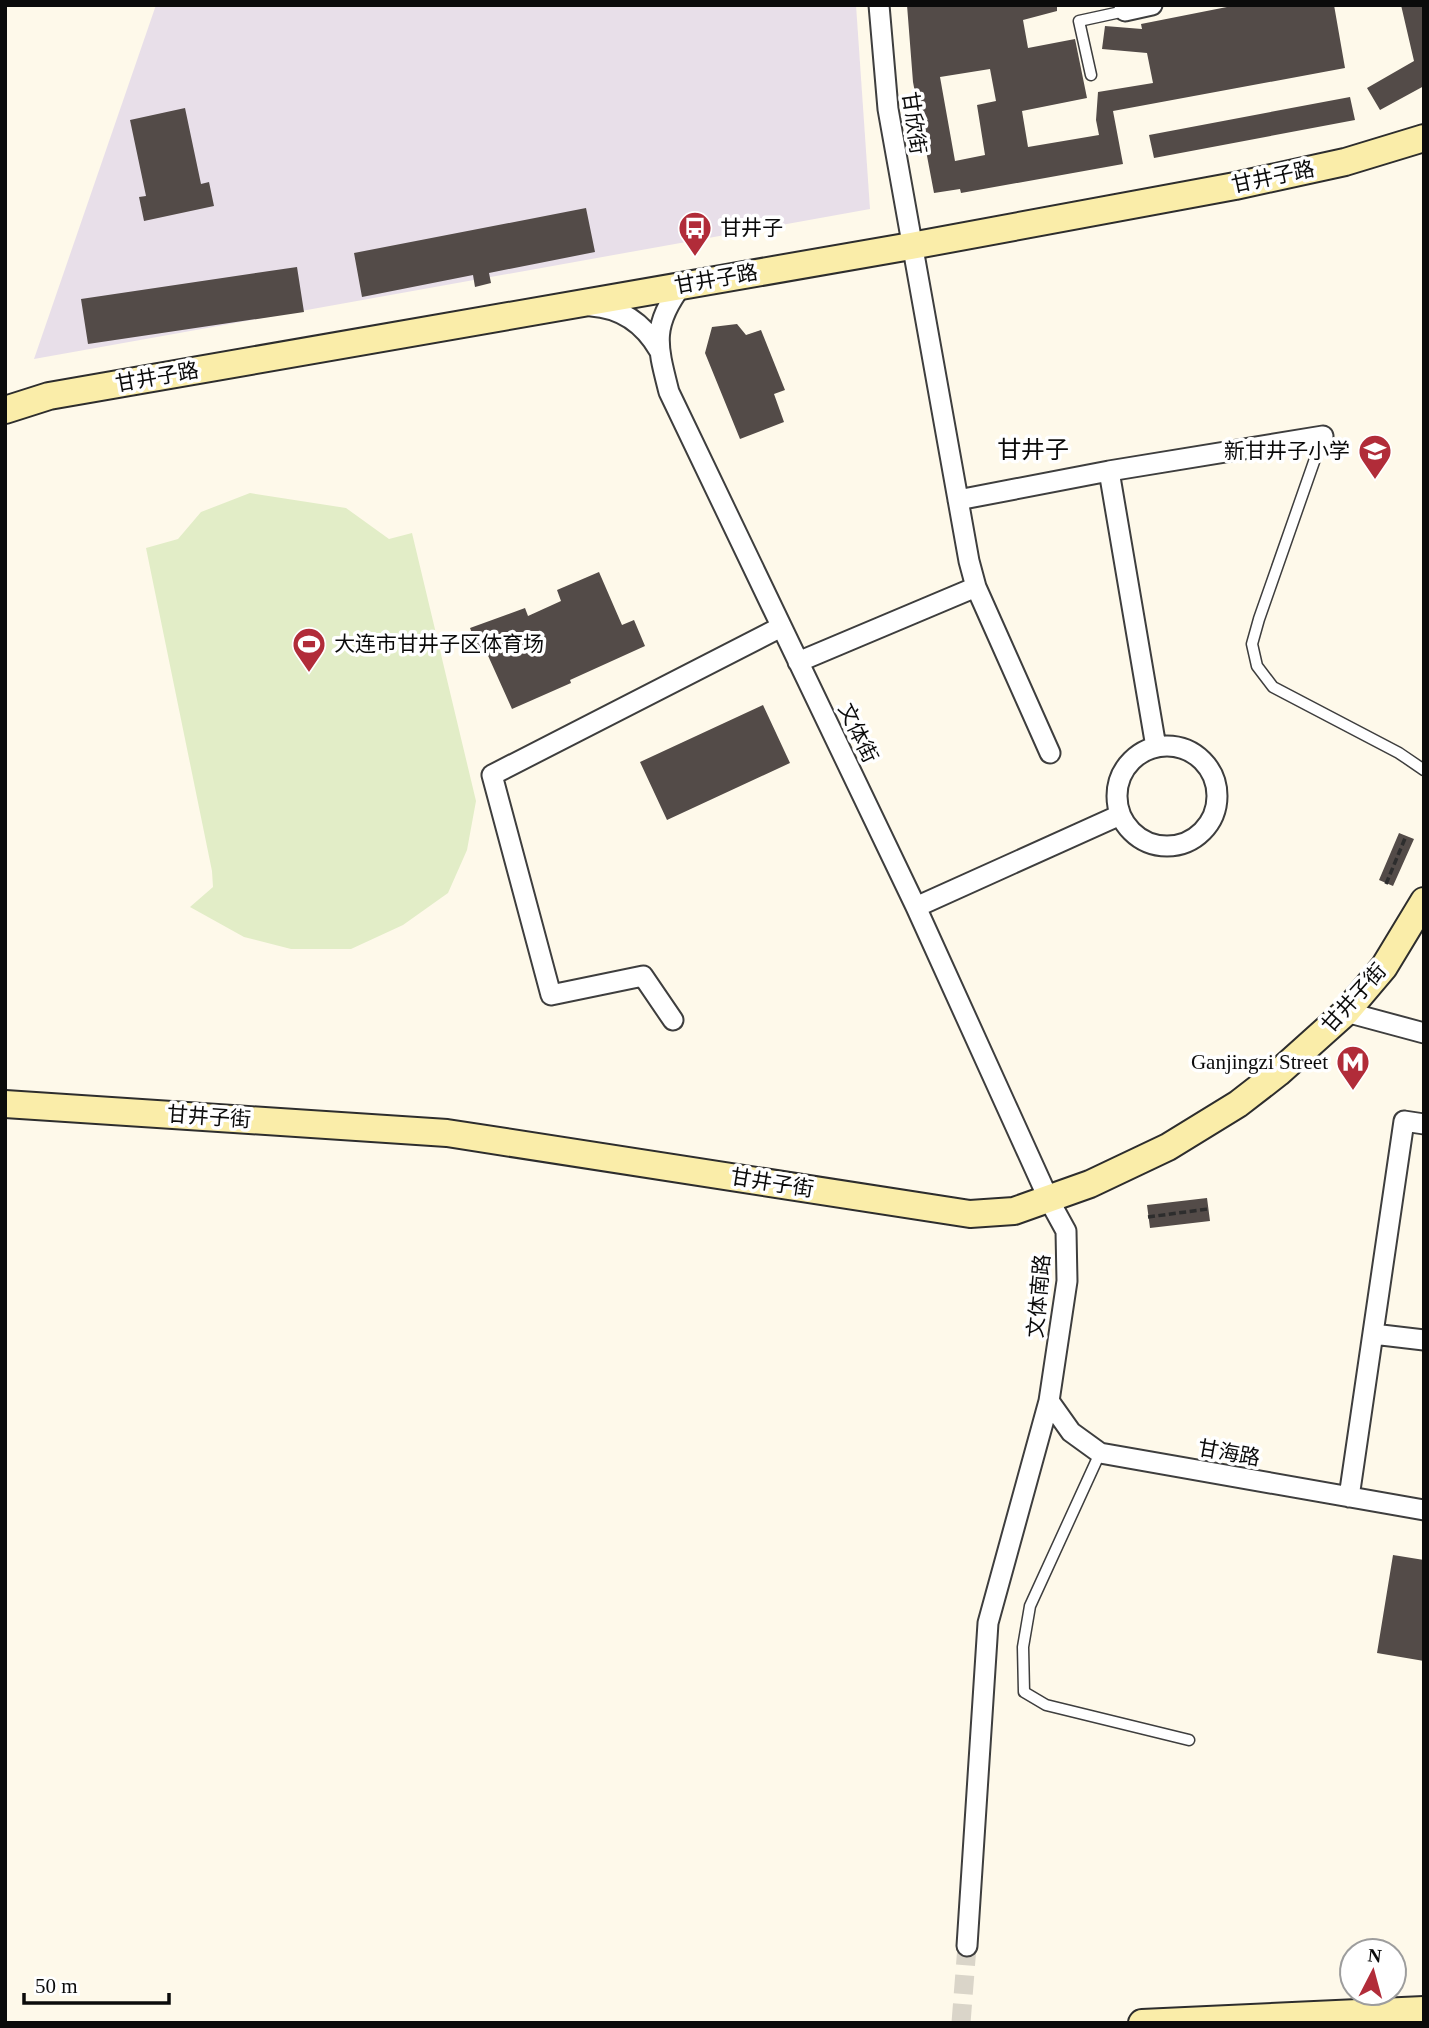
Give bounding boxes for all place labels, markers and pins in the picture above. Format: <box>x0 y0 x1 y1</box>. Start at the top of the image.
bus stop icon: 甘井子 <box>676 209 714 258</box>
place label: 甘井子 <box>720 216 783 240</box>
school or university icon: 新甘井子小学 <box>1356 432 1394 481</box>
place label: 新甘井子小学 <box>1224 439 1350 463</box>
sports icon: 大连市甘井子区体育场 <box>290 625 328 674</box>
place label: 大连市甘井子区体育场 <box>334 632 544 656</box>
metro station icon: Ganjingzi Street <box>1334 1043 1372 1092</box>
place label: Ganjingzi Street <box>1191 1050 1328 1074</box>

